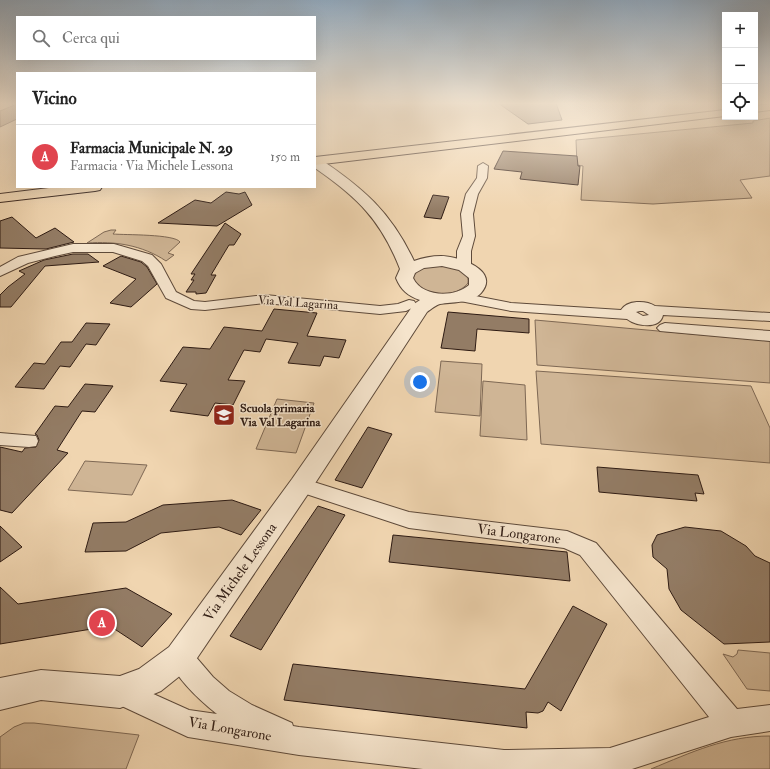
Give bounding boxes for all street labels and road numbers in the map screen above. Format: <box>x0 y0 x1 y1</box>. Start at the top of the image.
street label: Via Val Lagarina <box>257 293 340 313</box>
street label: Via Michele Lessona <box>200 519 280 624</box>
street label: Via Longarone <box>476 520 562 548</box>
street label: Via Longarone <box>187 713 273 745</box>

